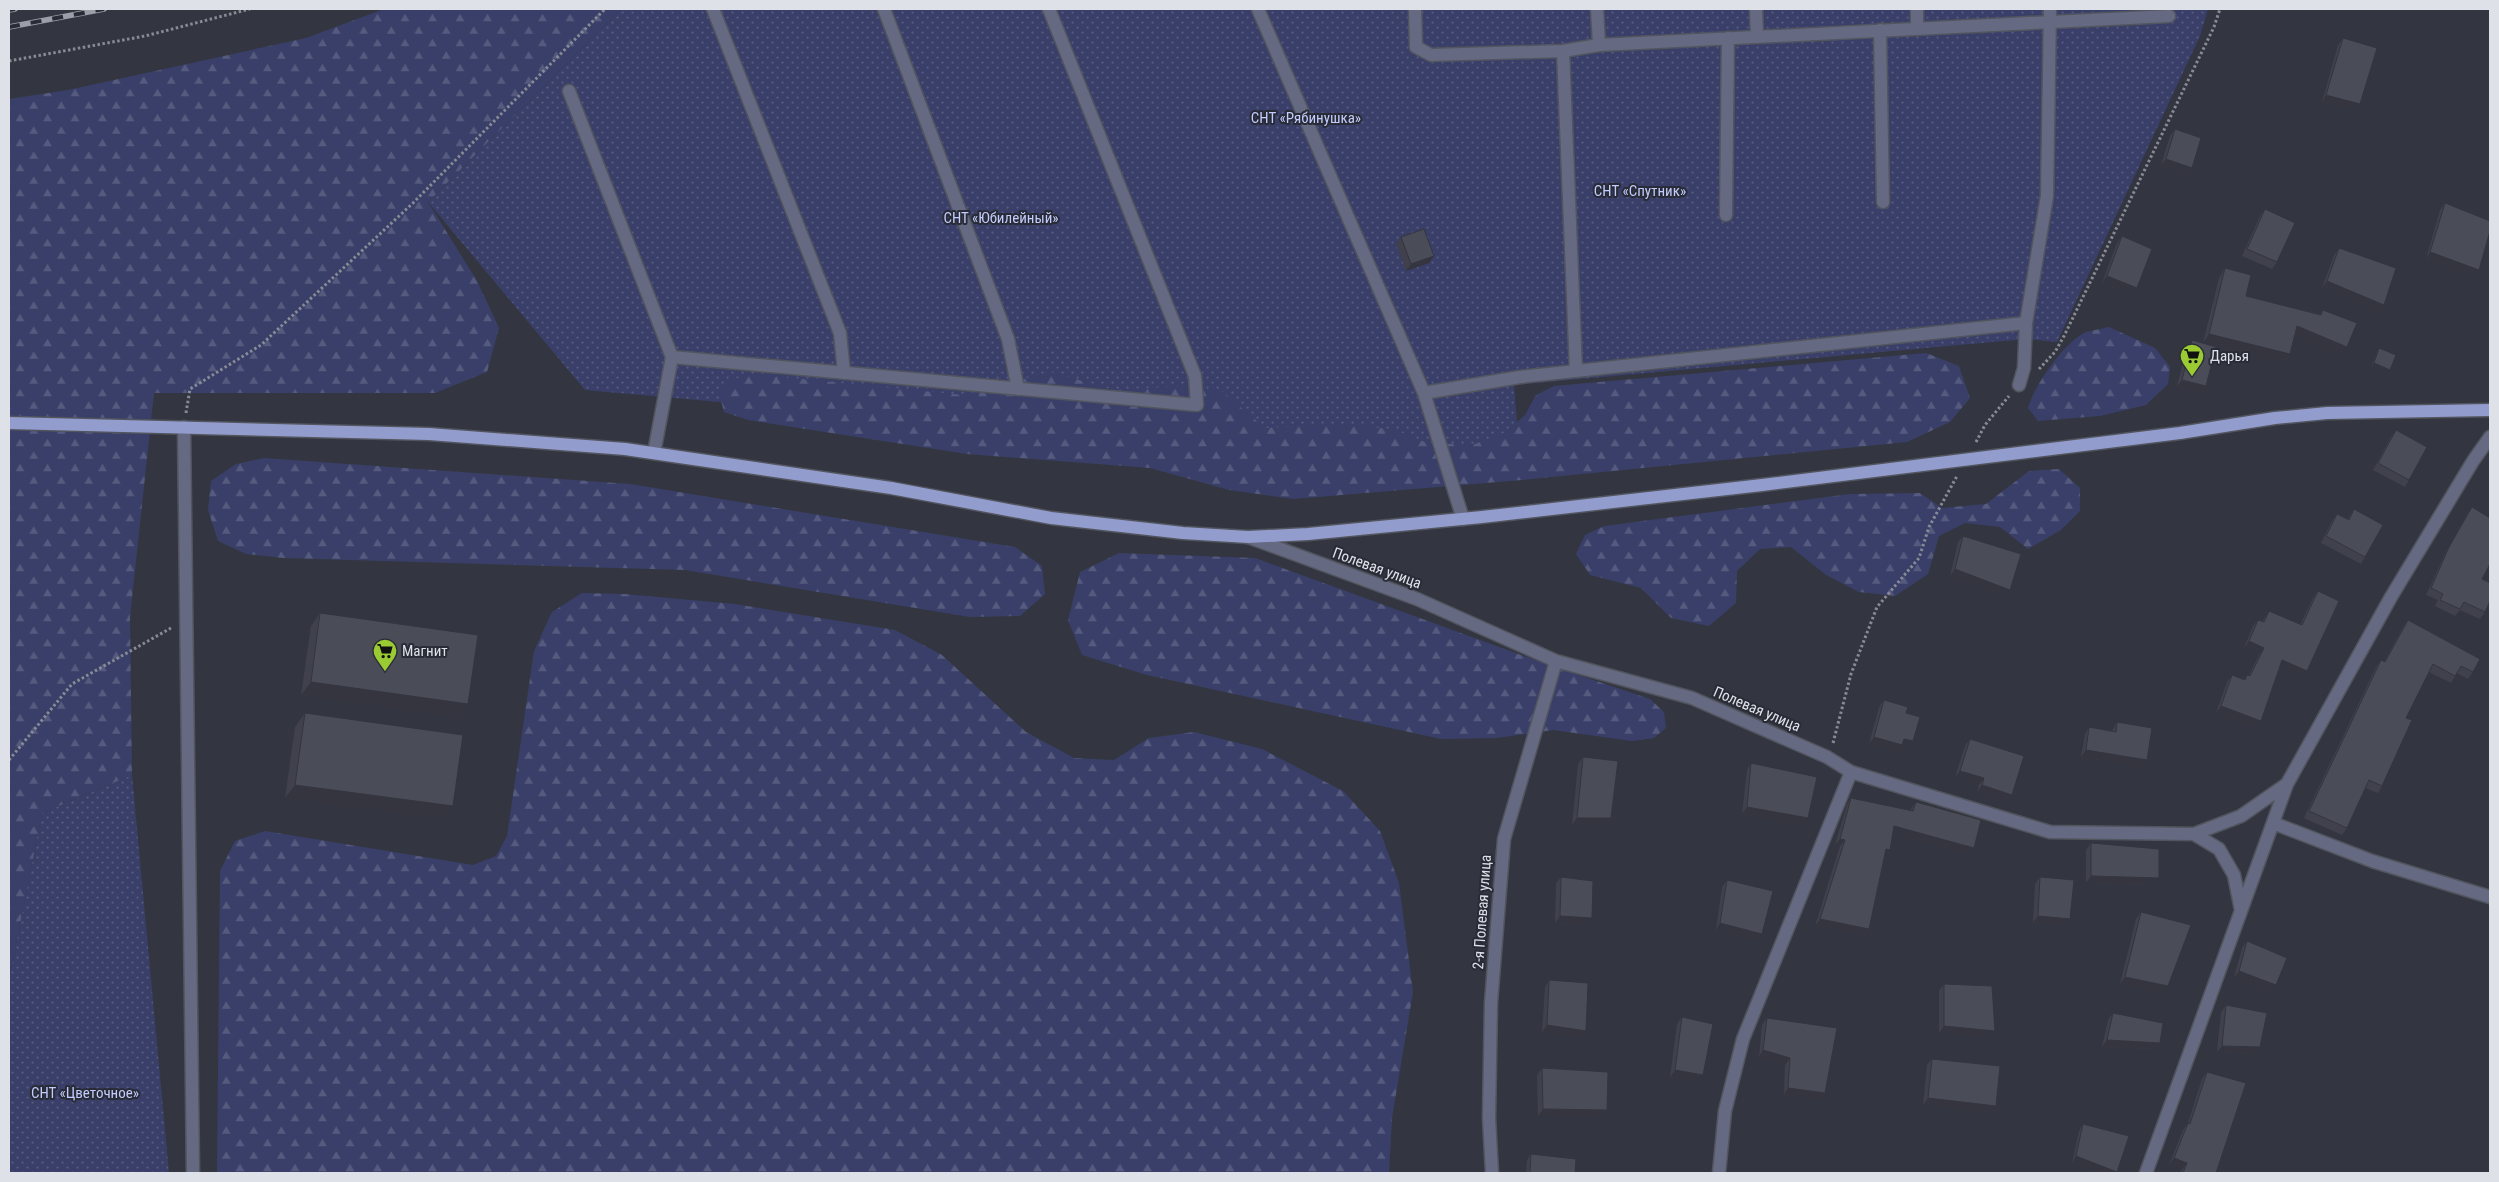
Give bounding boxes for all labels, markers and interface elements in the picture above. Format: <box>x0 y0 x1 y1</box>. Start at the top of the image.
park label: СНТ «Рябинушка» <box>1251 109 1361 127</box>
park label: СНТ «Спутник» <box>1594 182 1686 200</box>
park label: СНТ «Юбилейный» <box>943 209 1059 227</box>
supermarket icon: Дарья <box>2179 343 2205 377</box>
place label: Дарья <box>2210 347 2249 365</box>
street label: Полевая улица <box>1330 544 1424 592</box>
supermarket icon: Магнит <box>372 638 398 672</box>
place label: Магнит <box>402 642 448 660</box>
street label: Полевая улица <box>1711 683 1803 735</box>
street label: 2-я Полевая улица <box>1469 854 1495 970</box>
park label: СНТ «Цветочное» <box>31 1084 139 1102</box>

